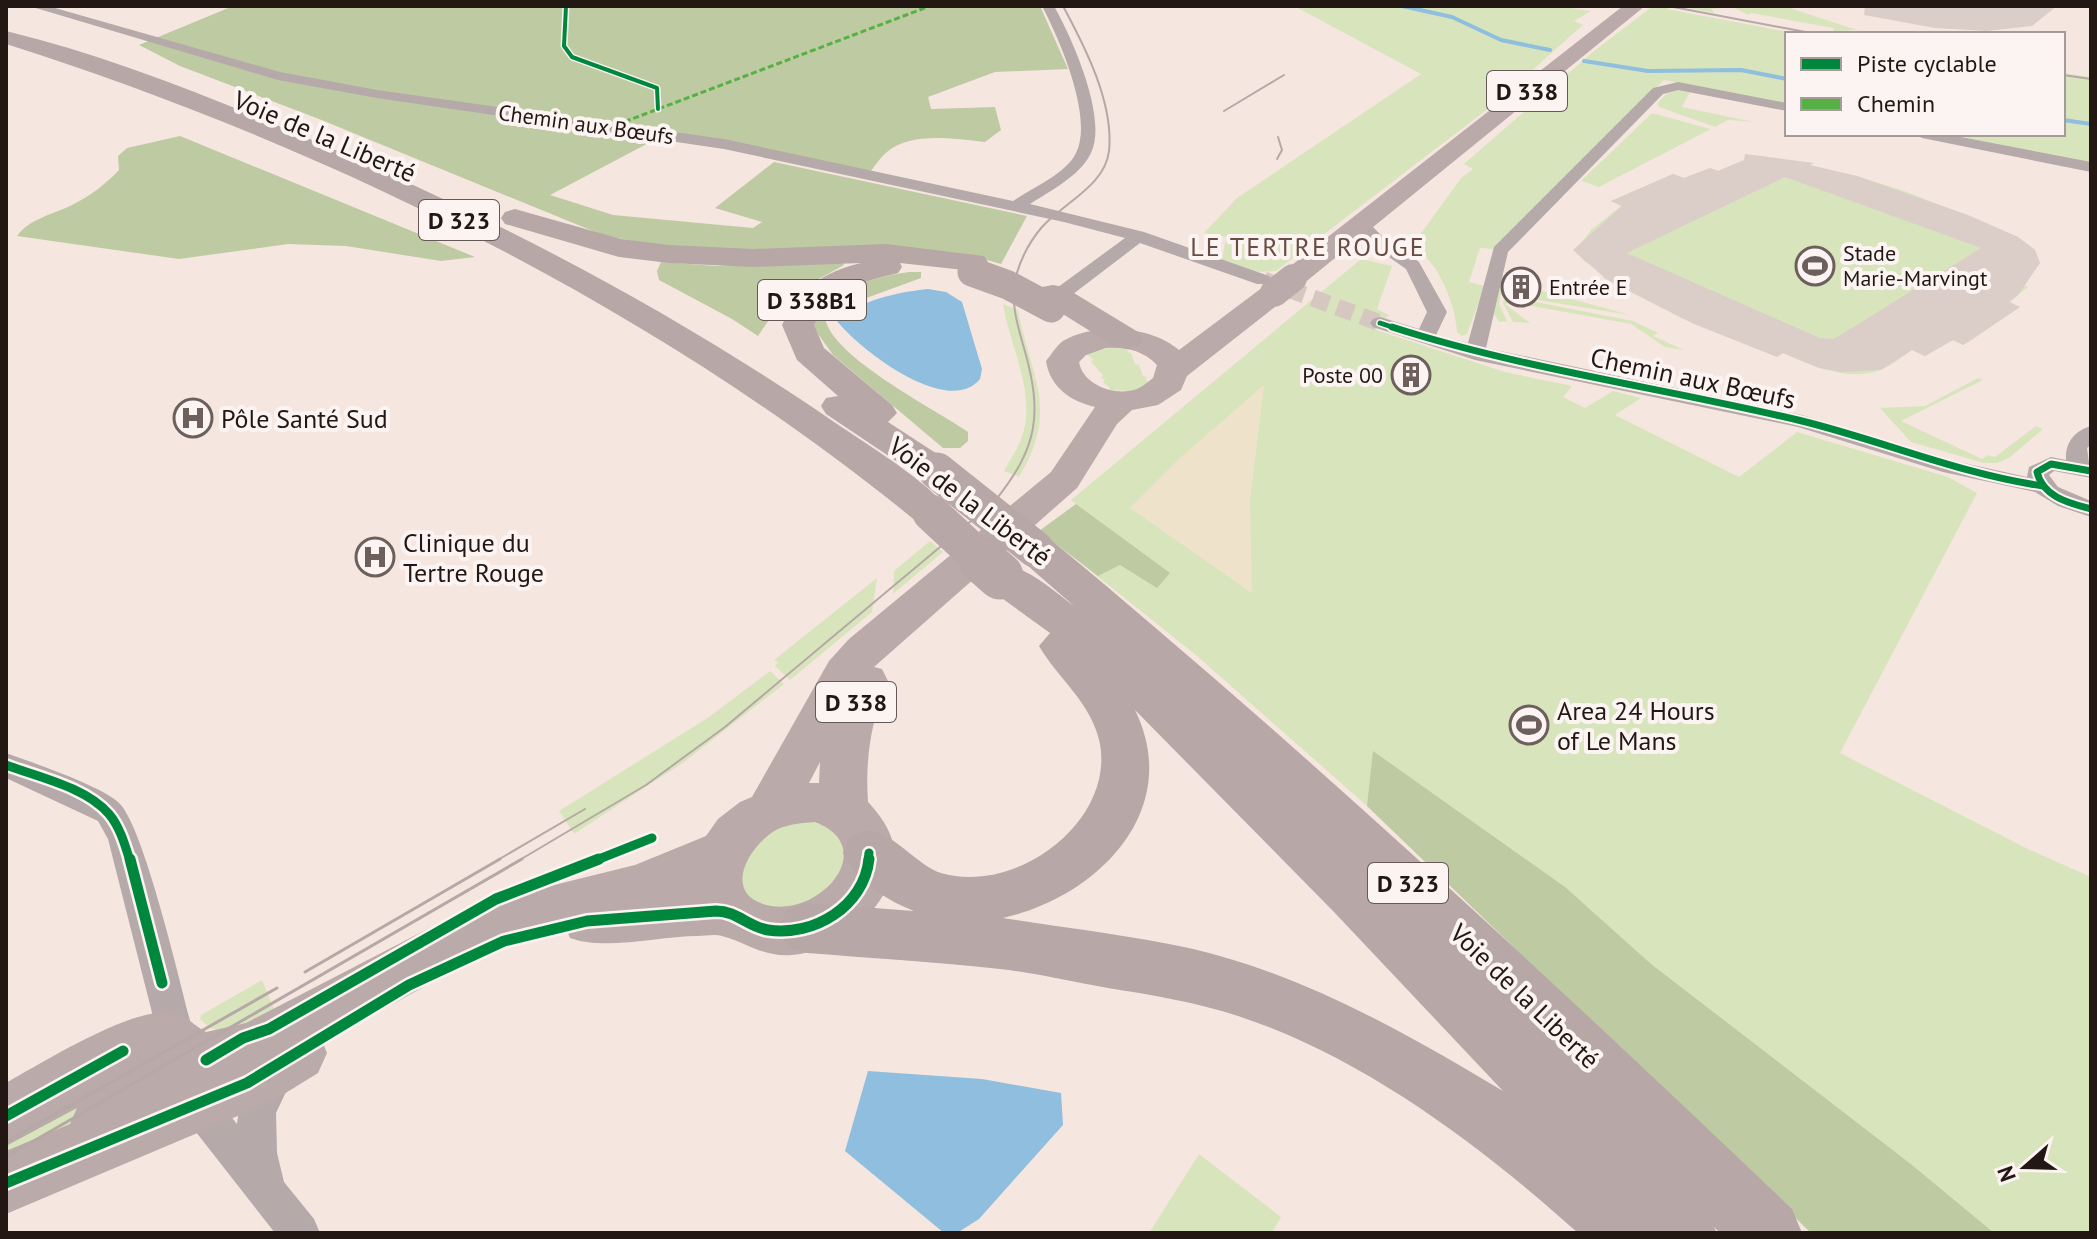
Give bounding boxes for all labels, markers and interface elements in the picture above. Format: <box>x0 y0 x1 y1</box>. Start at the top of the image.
legend <box>1785 32 2065 136</box>
text: Piste cyclable <box>1857 48 1997 79</box>
road number: D 338 <box>1487 71 1567 111</box>
street label: Voie de la Liberté <box>228 82 421 189</box>
text: Chemin <box>1857 88 1935 119</box>
street label: Chemin aux Bœufs <box>497 98 675 150</box>
road number: D 323 <box>419 200 499 240</box>
district label: LE TERTRE ROUGE <box>1190 230 1426 263</box>
place label: Stade Marie-Marvingt <box>1843 239 1988 292</box>
sports icon: Stade Marie-Marvingt <box>1794 245 1836 287</box>
building icon: Entrée E <box>1500 266 1542 308</box>
place label: Entrée E <box>1549 273 1628 301</box>
road number: D 338B1 <box>758 280 866 320</box>
street label: Chemin aux Bœufs <box>1587 340 1799 416</box>
building icon: Poste 00 <box>1390 354 1432 396</box>
place label: Poste 00 <box>1302 361 1383 389</box>
hospital icon: Pôle Santé Sud <box>172 397 214 439</box>
place label: Pôle Santé Sud <box>221 402 388 435</box>
street label: Voie de la Liberté <box>881 429 1058 573</box>
place label: Clinique du Tertre Rouge <box>403 526 544 589</box>
hospital icon: Clinique du Tertre Rouge <box>354 536 396 578</box>
road number: D 338 <box>816 682 896 722</box>
place label: Area 24 Hours of Le Mans <box>1557 694 1715 757</box>
sports icon: Area 24 Hours of Le Mans <box>1508 704 1550 746</box>
road number: D 323 <box>1368 863 1448 903</box>
street label: Voie de la Liberté <box>1443 916 1607 1076</box>
north arrow <box>1985 1127 2065 1207</box>
text: N <box>1991 1162 2022 1185</box>

